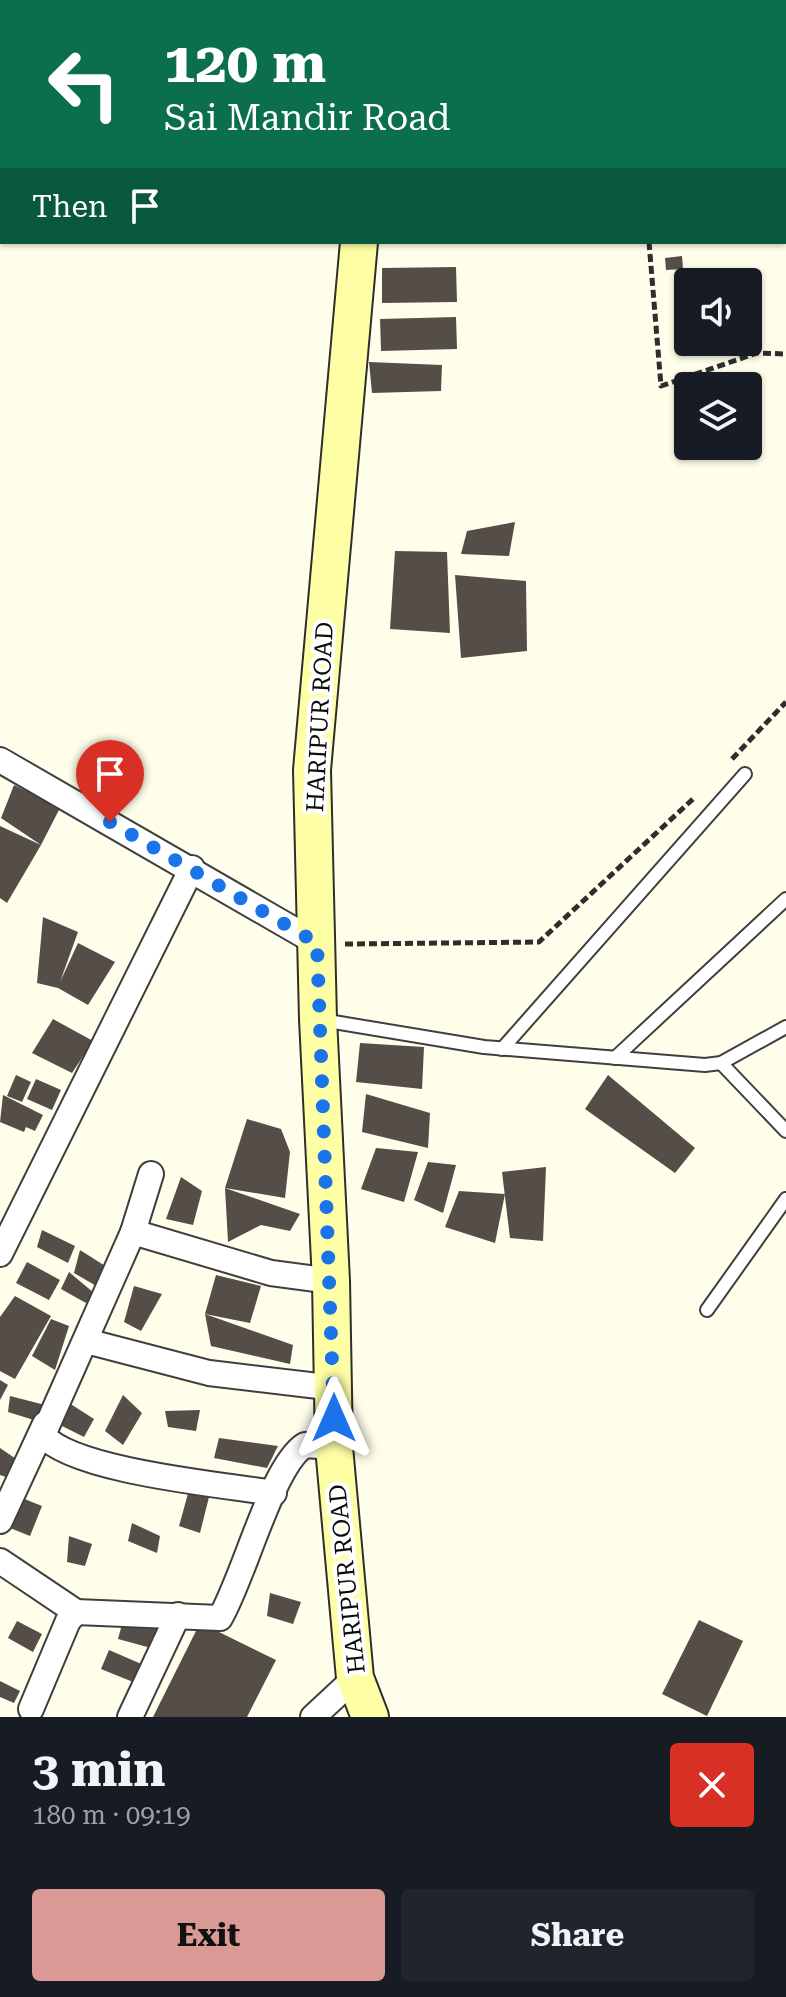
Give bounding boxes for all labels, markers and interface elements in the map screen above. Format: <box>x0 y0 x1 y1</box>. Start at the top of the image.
text: 120 m <box>164 30 326 96</box>
icon: left <box>32 32 136 136</box>
text: Sai Mandir Road <box>164 97 450 139</box>
icon: arrive <box>123 184 167 228</box>
text: Then <box>32 189 107 224</box>
map controls <box>674 268 762 460</box>
button: sound <box>674 268 762 356</box>
button: layers <box>674 372 762 460</box>
street label: HARIPUR ROAD <box>301 621 339 813</box>
pin <box>76 740 144 822</box>
icon: arrive <box>88 752 132 796</box>
position arrow <box>292 1376 376 1460</box>
street label: HARIPUR ROAD <box>323 1483 371 1675</box>
text: 3 min <box>32 1742 165 1798</box>
button: close <box>670 1743 754 1827</box>
text: 180 m · 09:19 <box>32 1800 191 1830</box>
button: Exit <box>32 1889 385 1981</box>
button: Share <box>401 1889 754 1981</box>

